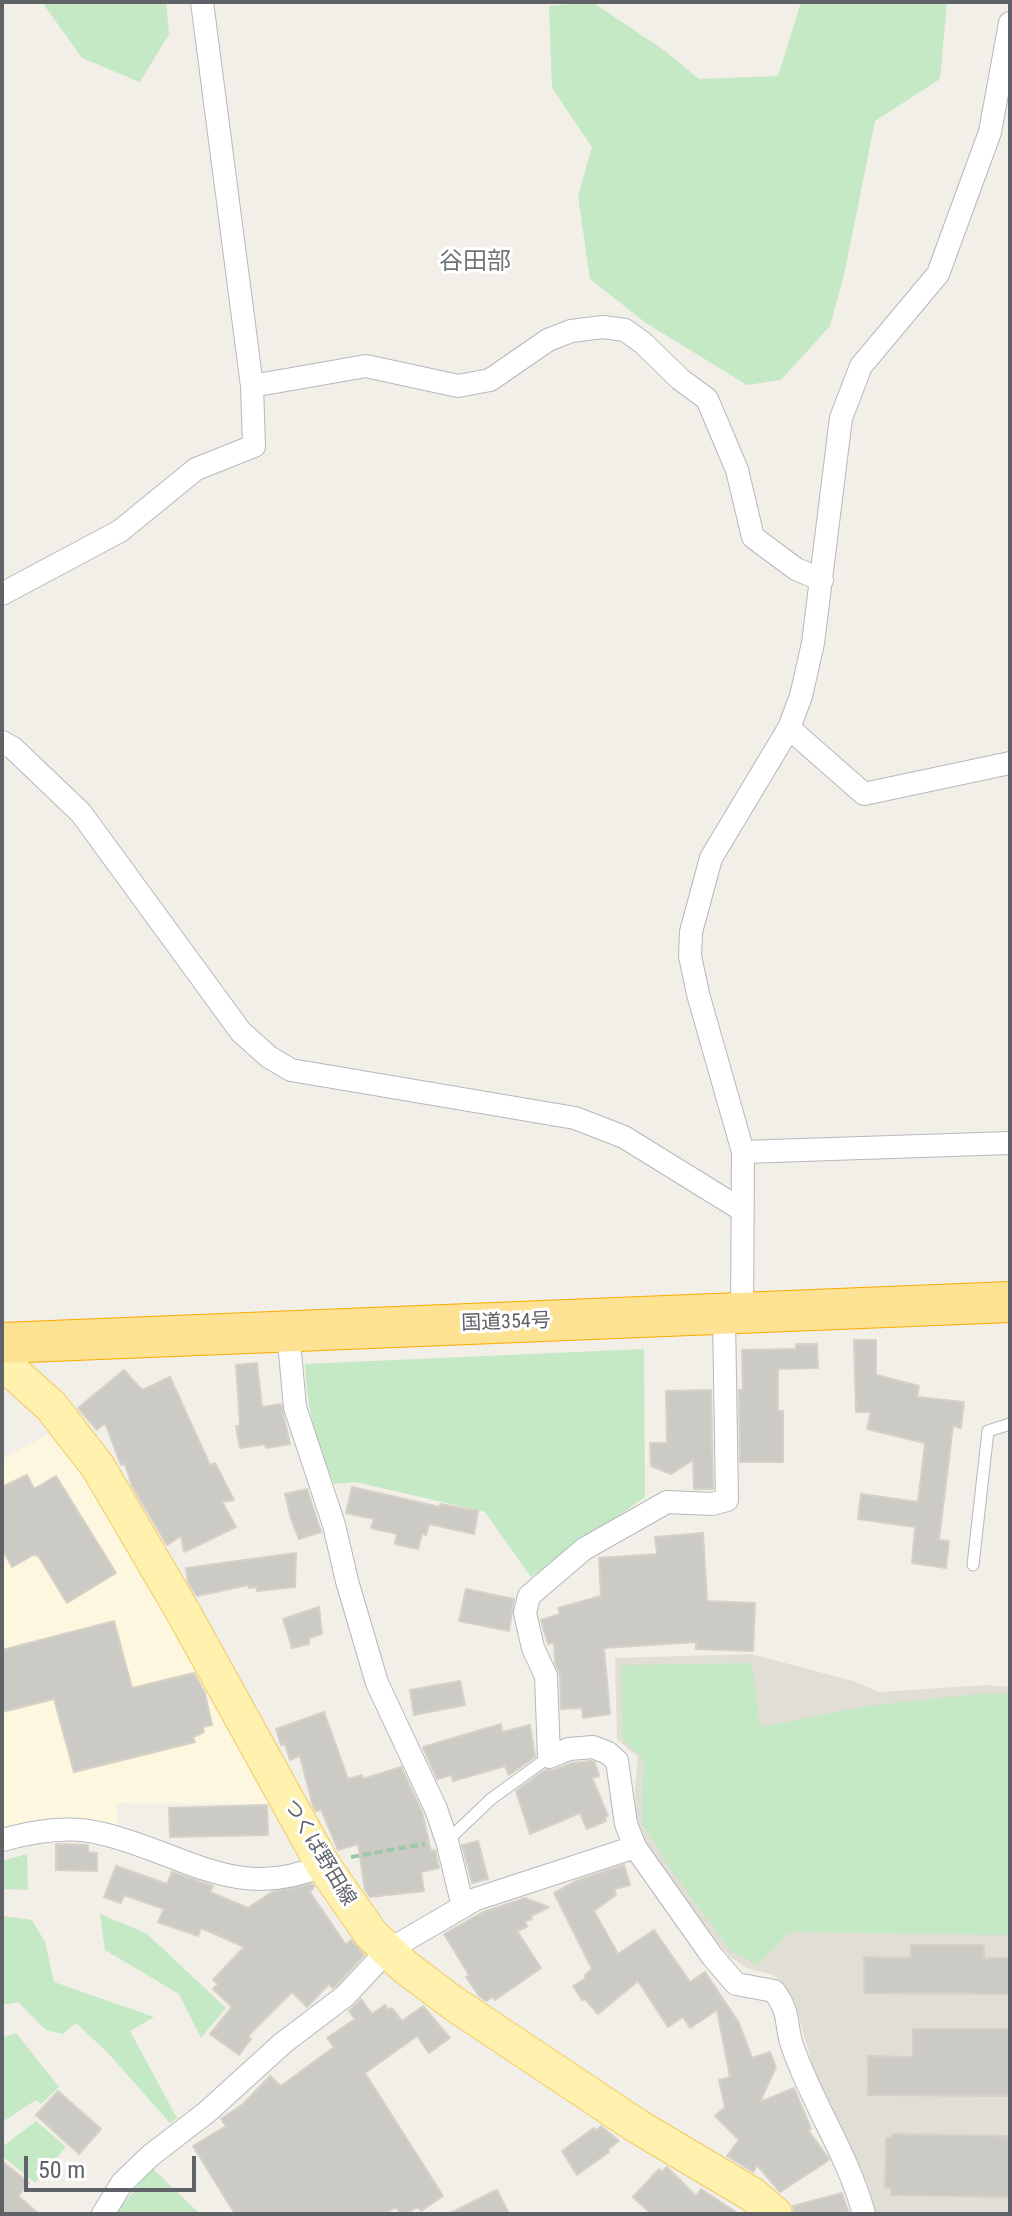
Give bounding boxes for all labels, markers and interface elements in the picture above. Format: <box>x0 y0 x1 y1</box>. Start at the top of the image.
district label: 谷田部 <box>439 249 511 277</box>
street label: 国道354号 <box>461 1309 551 1337</box>
street label: つくば野田線 <box>278 1795 360 1911</box>
scale bar <box>28 2140 200 2190</box>
text: 50 m <box>38 2156 85 2184</box>

